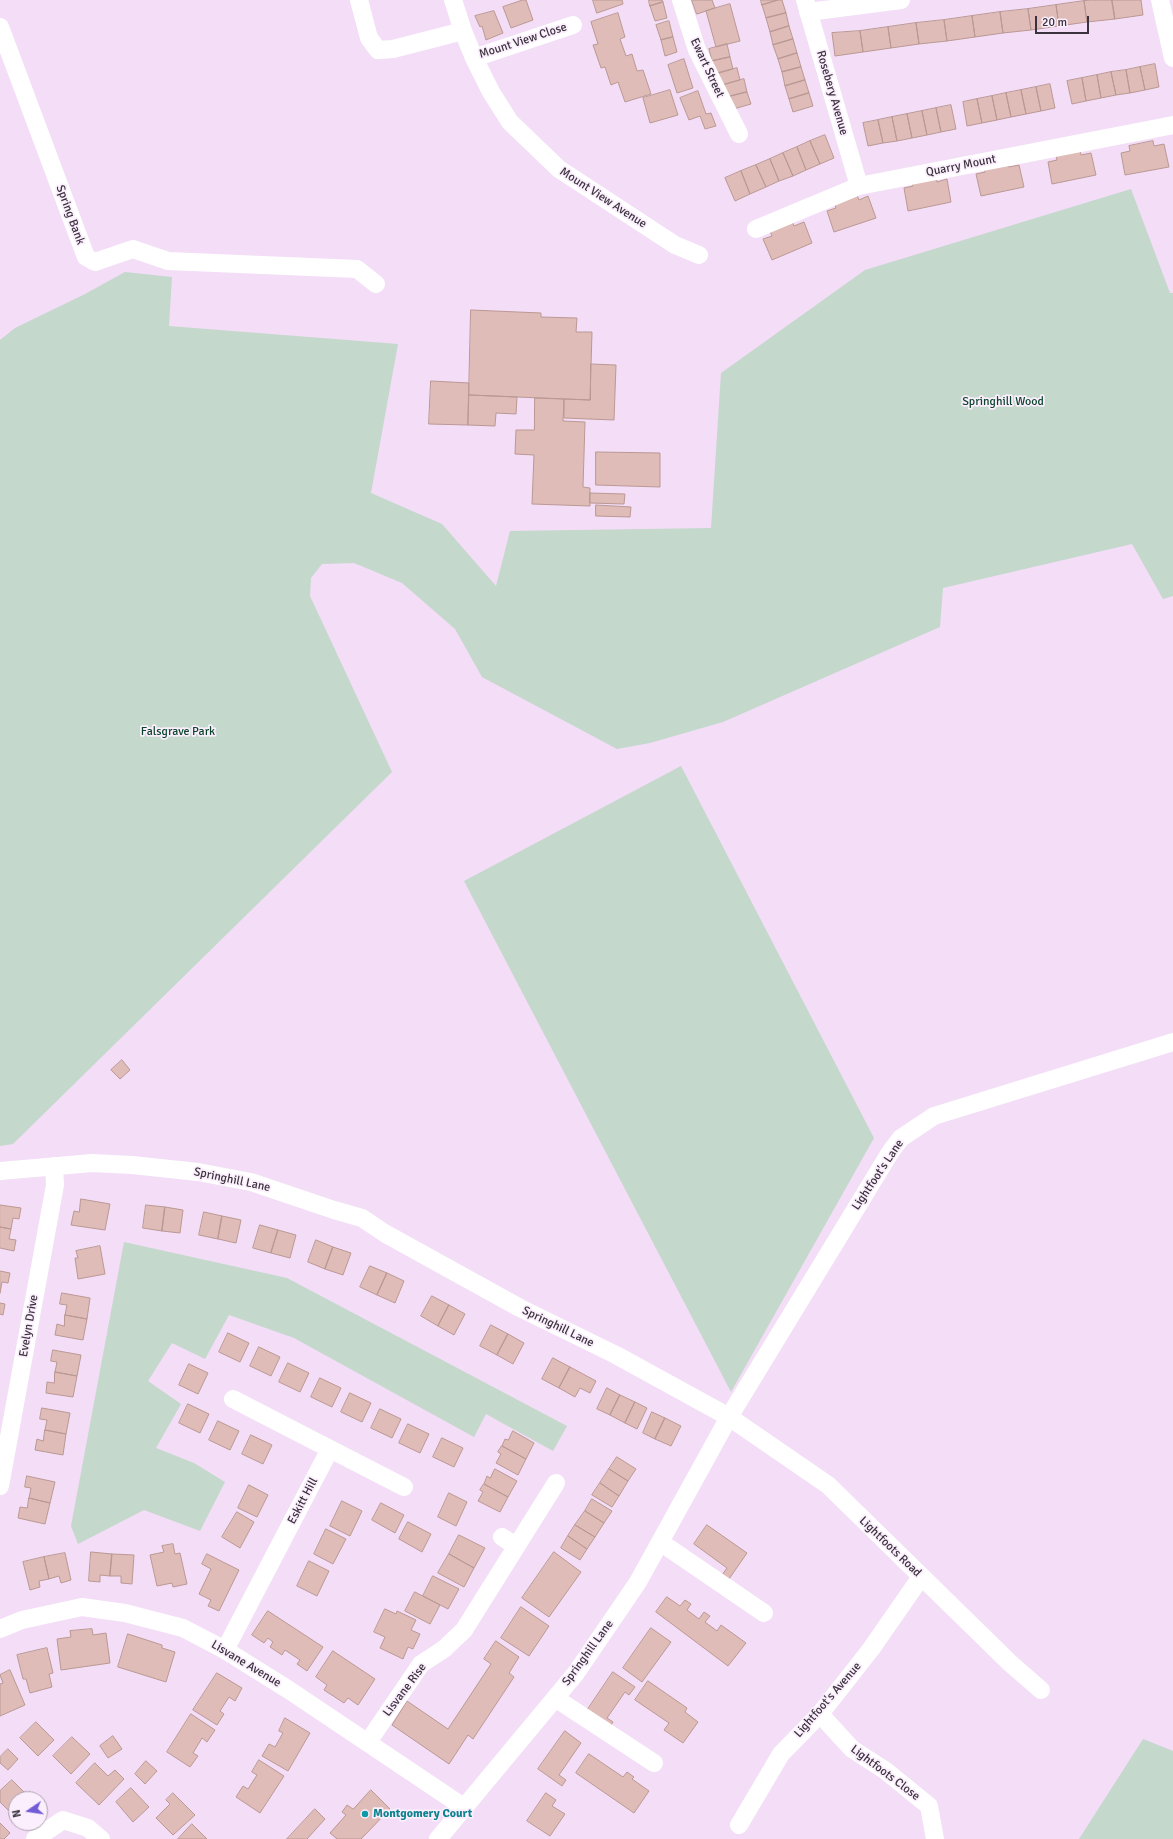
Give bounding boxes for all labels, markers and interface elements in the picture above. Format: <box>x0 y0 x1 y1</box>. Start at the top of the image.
scale bar <box>1037 8 1091 34</box>
text: 20 m <box>1042 15 1067 30</box>
street label: Mount View Close <box>477 20 569 62</box>
street label: Ewart Street <box>687 36 727 100</box>
street label: Rosebery Avenue <box>813 49 851 137</box>
street label: Quarry Mount <box>925 152 997 180</box>
street label: Mount View Avenue <box>557 165 649 231</box>
street label: Spring Bank <box>53 183 87 247</box>
park label: Springhill Wood <box>962 395 1044 409</box>
park label: Falsgrave Park <box>141 725 215 739</box>
street label: Lightfoot's Lane <box>849 1137 907 1213</box>
street label: Springhill Lane <box>192 1165 272 1195</box>
street label: Evelyn Drive <box>16 1294 42 1358</box>
street label: Springhill Lane <box>520 1303 596 1351</box>
street label: Eskitt Hill <box>285 1475 321 1527</box>
street label: Lightfoots Road <box>856 1514 924 1580</box>
street label: Springhill Lane <box>559 1617 617 1689</box>
street label: Lisvane Avenue <box>209 1638 283 1690</box>
street label: Lightfoot's Avenue <box>791 1659 865 1741</box>
street label: Lisvane Rise <box>380 1661 430 1719</box>
street label: Lightfoots Close <box>847 1742 923 1804</box>
north arrow <box>8 1791 48 1831</box>
place label: Montgomery Court <box>373 1807 472 1821</box>
text: N <box>10 1808 24 1819</box>
marker: Montgomery Court <box>360 1809 370 1819</box>

